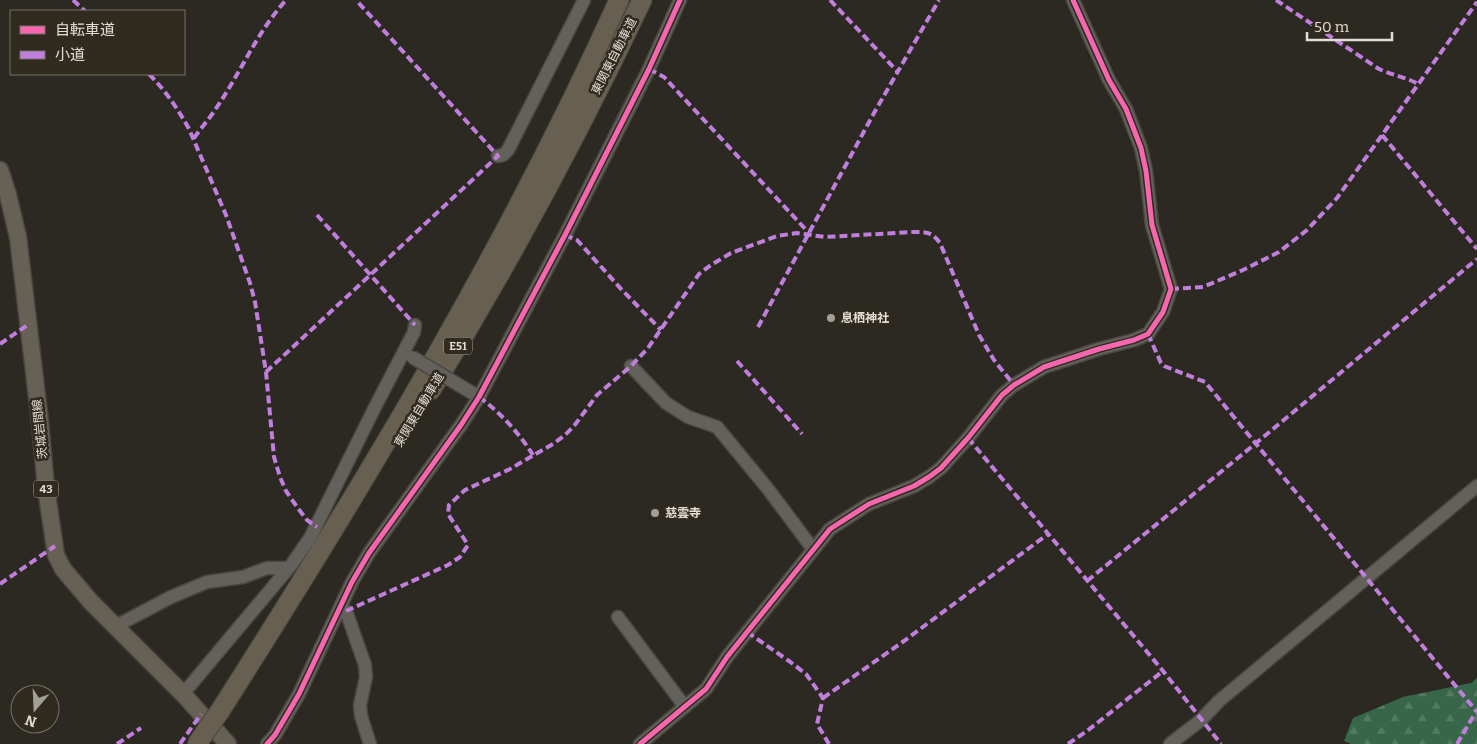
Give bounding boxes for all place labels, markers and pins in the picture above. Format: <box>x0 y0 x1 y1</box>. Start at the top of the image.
place label: 息栖神社 <box>841 311 889 325</box>
marker: 息栖神社 <box>825 312 837 324</box>
place label: 慈雲寺 <box>665 506 701 520</box>
marker: 慈雲寺 <box>649 507 661 519</box>

